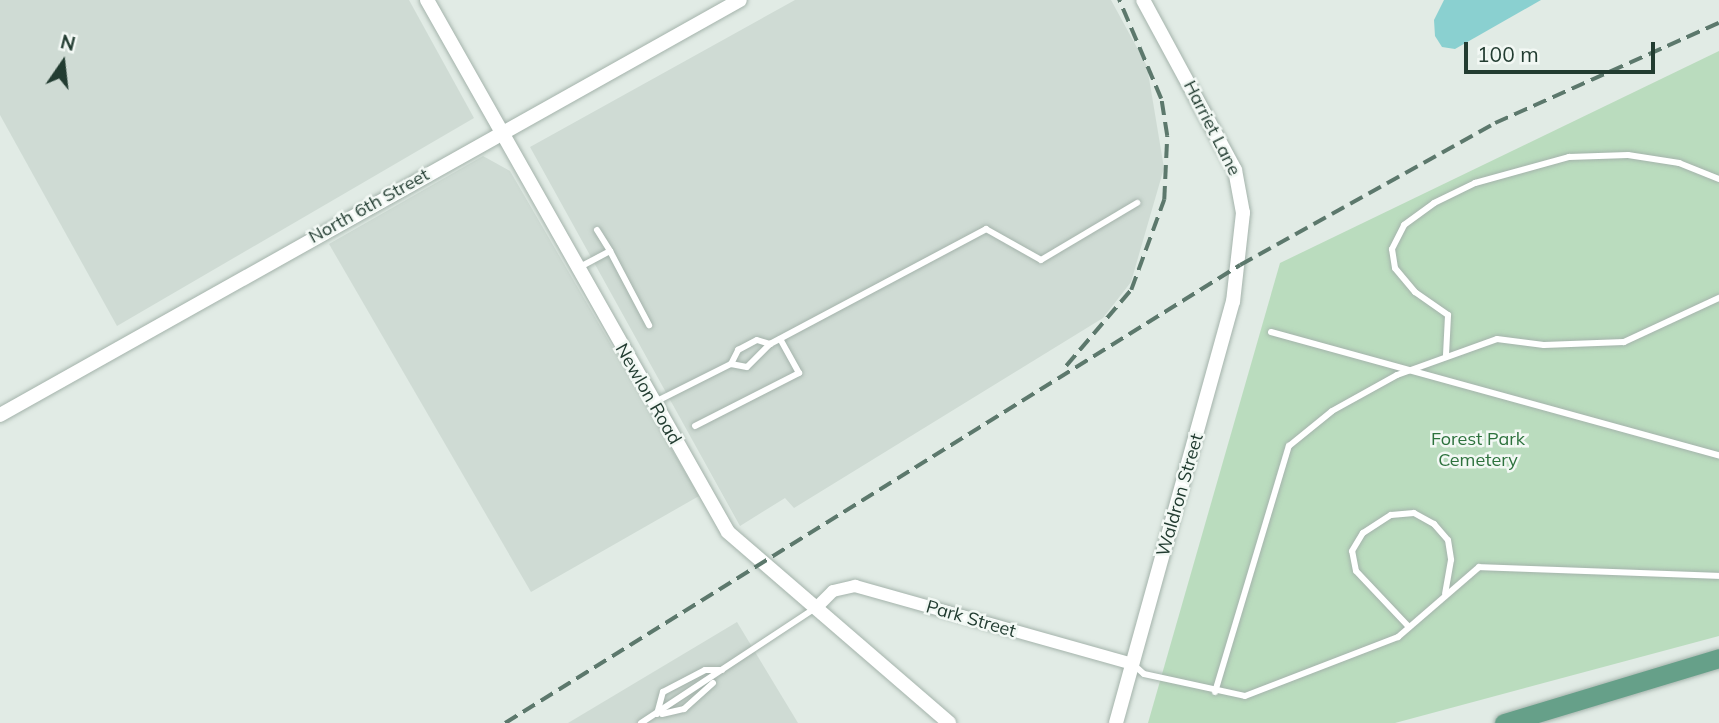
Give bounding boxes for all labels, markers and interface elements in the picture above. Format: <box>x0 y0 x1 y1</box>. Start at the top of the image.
north arrow <box>28 28 98 98</box>
scale bar <box>1467 28 1658 72</box>
text: N <box>58 29 78 56</box>
text: 100 m <box>1477 41 1539 67</box>
street label: Harriet Lane <box>1179 77 1245 179</box>
street label: North 6th Street <box>305 164 433 248</box>
street label: Newlon Road <box>610 340 686 448</box>
park label: Forest Park Cemetery <box>1431 429 1525 472</box>
street label: Waldron Street <box>1152 431 1208 559</box>
street label: Park Street <box>924 596 1018 642</box>

